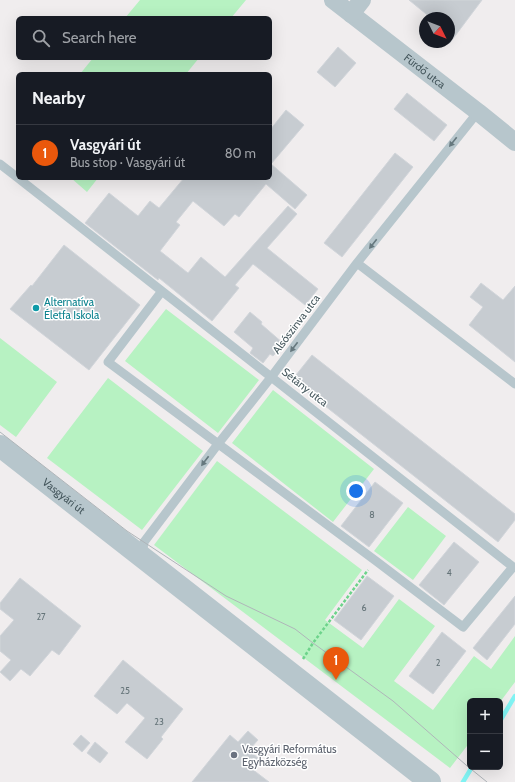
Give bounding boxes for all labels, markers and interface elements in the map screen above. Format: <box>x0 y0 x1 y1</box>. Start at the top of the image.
north arrow <box>419 12 455 48</box>
search box <box>16 16 272 60</box>
icon: search <box>30 27 52 49</box>
text: Search here <box>62 29 137 47</box>
street label: Fürdő utca <box>401 50 449 92</box>
text: Nearby <box>32 88 85 108</box>
text: Vasgyári út <box>70 136 141 154</box>
one-way arrow <box>449 137 458 148</box>
text: 1 <box>43 145 47 161</box>
text: 80 m <box>225 145 256 161</box>
text: Bus stop · Vasgyári út <box>70 154 185 170</box>
one-way arrow <box>368 238 377 249</box>
street label: Alsószinva utca <box>269 291 323 356</box>
place label: Alternatíva Életfa Iskola <box>44 295 100 322</box>
marker: Alternatíva Életfa Iskola <box>31 303 41 313</box>
one-way arrow <box>290 342 298 353</box>
street label: Sétány utca <box>279 365 331 410</box>
one-way arrow <box>201 455 209 466</box>
street label: Vasgyári út <box>40 475 88 517</box>
your location <box>346 481 366 501</box>
house number: 8 <box>369 509 375 520</box>
house number: 4 <box>446 567 452 578</box>
house number: 6 <box>361 602 367 613</box>
house number: 27 <box>36 611 46 622</box>
pin: 1 <box>323 647 349 680</box>
house number: 2 <box>436 657 441 668</box>
house number: 25 <box>120 685 130 696</box>
map controls <box>467 698 503 770</box>
button: + <box>467 698 503 734</box>
house number: 23 <box>154 716 164 727</box>
button: − <box>467 734 503 770</box>
place label: Vasgyári Református Egyházközség <box>242 742 337 769</box>
marker: Vasgyári Református Egyházközség <box>229 750 239 760</box>

